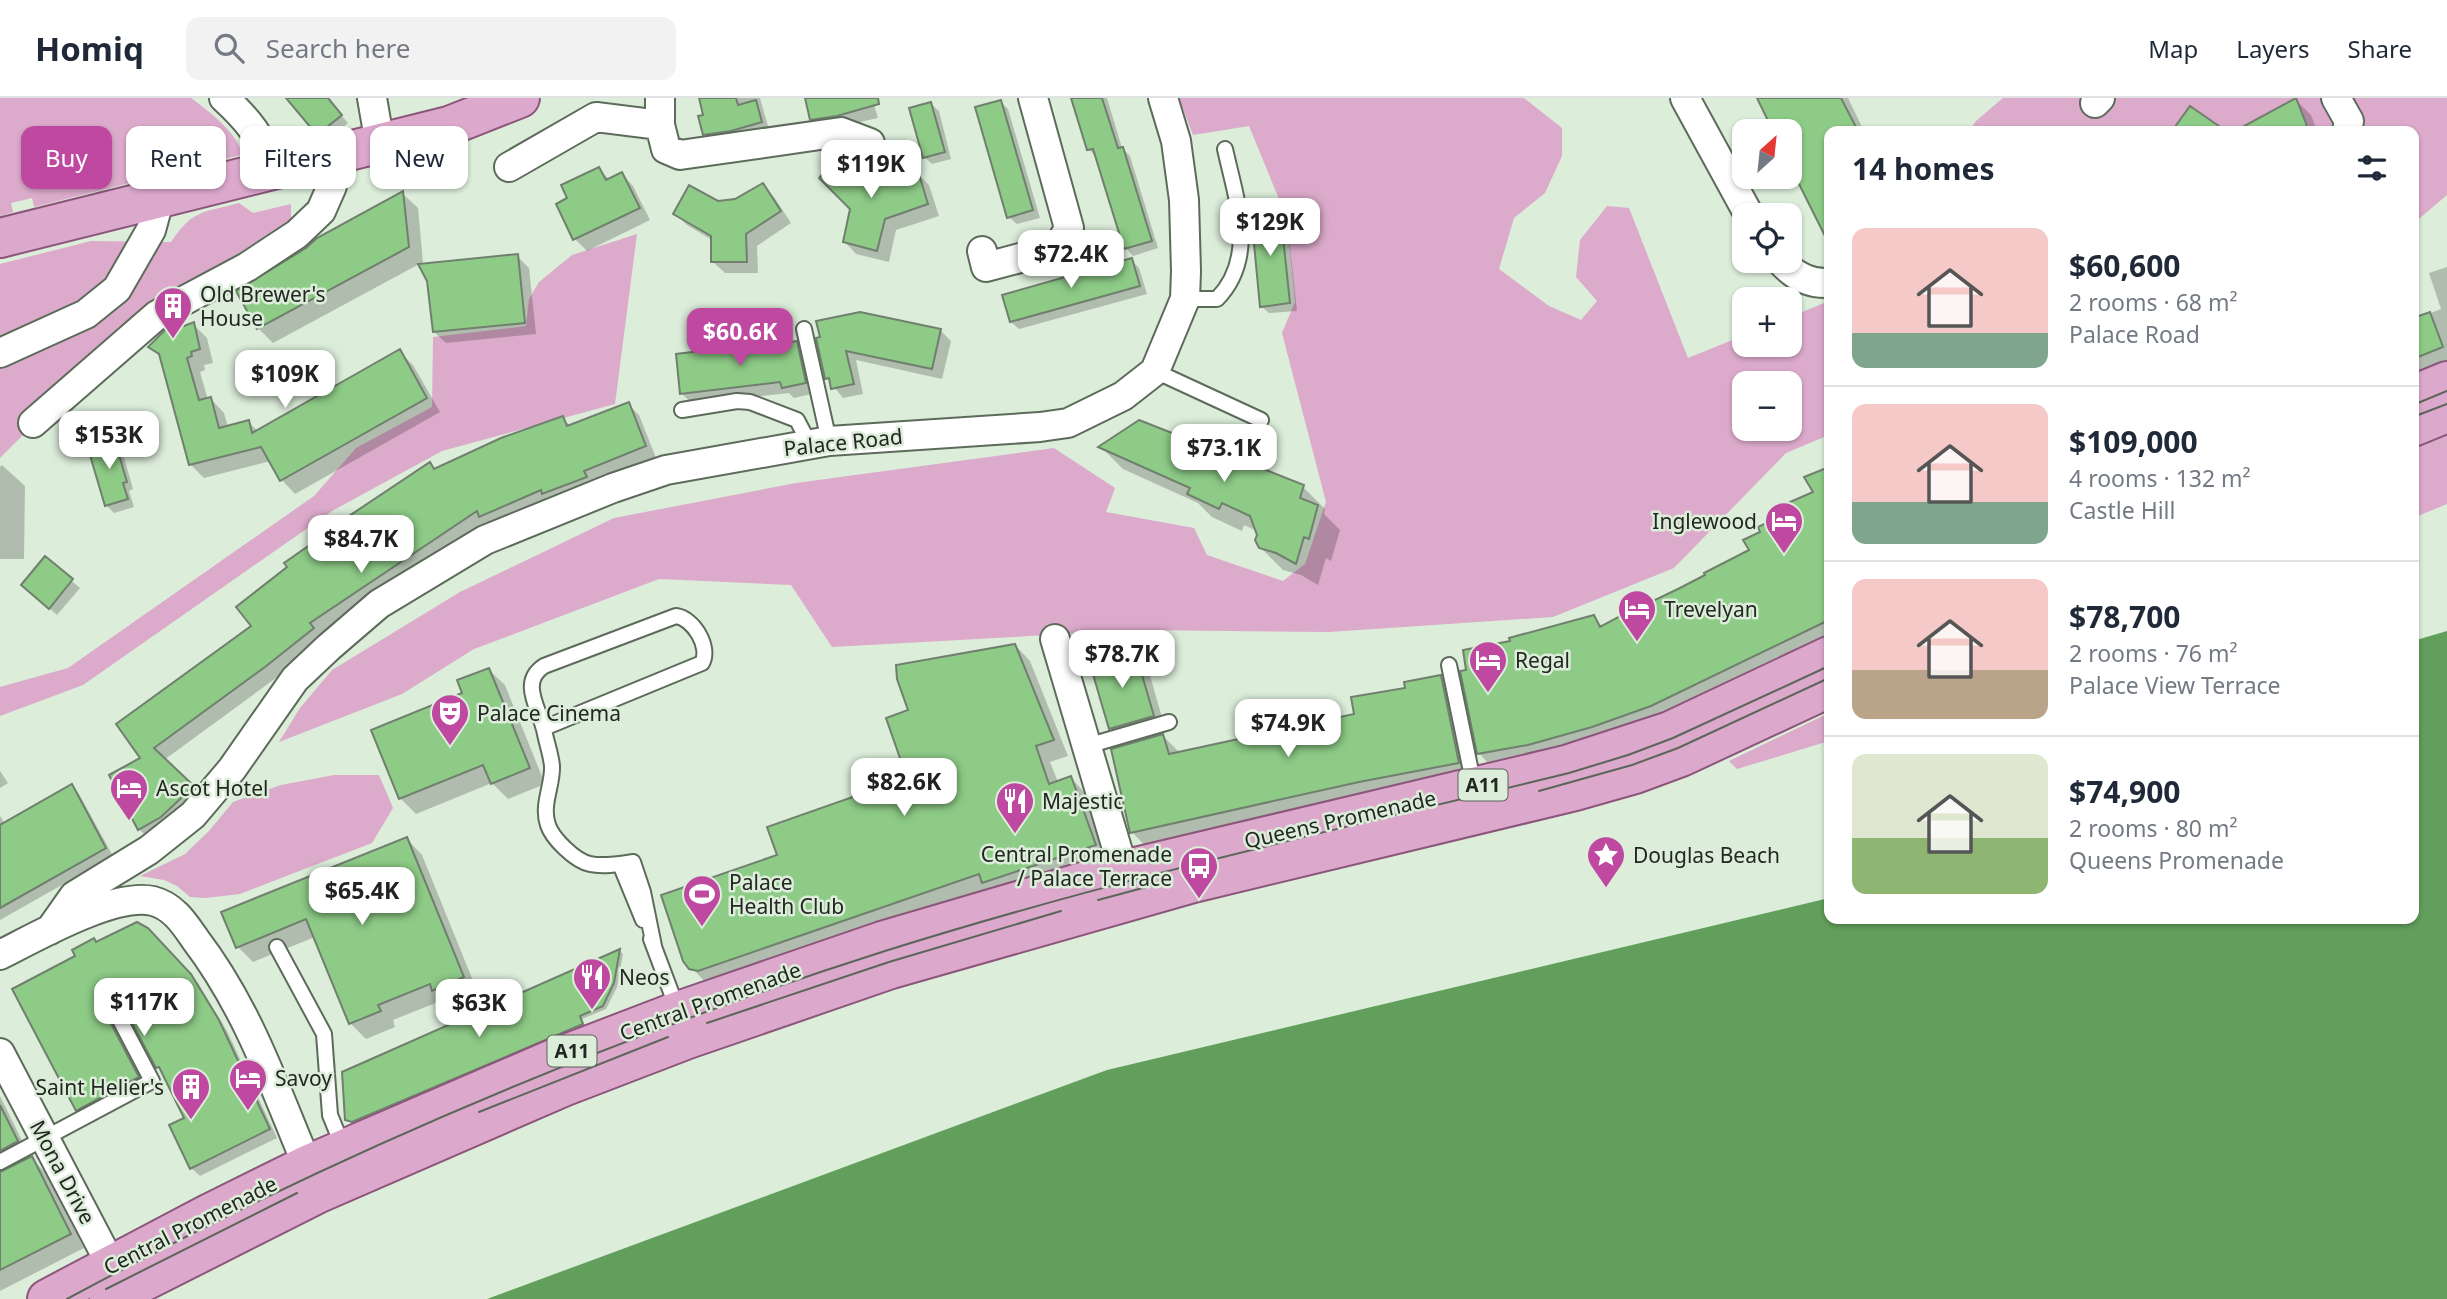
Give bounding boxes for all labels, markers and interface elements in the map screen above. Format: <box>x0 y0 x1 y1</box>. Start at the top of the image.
search box <box>186 17 676 80</box>
text: Homiq <box>35 26 144 71</box>
icon: search <box>210 29 248 67</box>
text: Search here <box>266 30 410 66</box>
text: Map <box>2148 32 2198 65</box>
text: Layers <box>2236 32 2310 65</box>
text: Share <box>2348 32 2412 65</box>
north arrow <box>1732 119 1802 189</box>
map controls <box>1732 119 1802 441</box>
chip: Buy <box>21 126 112 189</box>
chip: Rent <box>126 126 226 189</box>
chip: Filters <box>240 126 356 189</box>
chip: New <box>370 126 468 189</box>
pin: $119K <box>822 140 920 200</box>
text: $119K <box>837 147 905 179</box>
text: 14 homes <box>1852 148 1995 189</box>
icon: filters <box>2353 149 2391 187</box>
pin: $129K <box>1221 198 1319 258</box>
button: locate <box>1732 203 1802 273</box>
text: $129K <box>1236 205 1304 237</box>
pin: $72.4K <box>1014 230 1128 290</box>
text: $72.4K <box>1034 237 1108 269</box>
text: $60,600 <box>2069 245 2181 286</box>
icon: home <box>1908 256 1992 340</box>
place label: Old Brewer's House <box>200 280 326 332</box>
building icon: Old Brewer's House <box>152 285 194 340</box>
text: 2 rooms · 68 m² <box>2069 286 2238 318</box>
button: + <box>1732 287 1802 357</box>
pin: $60.6K <box>683 308 797 368</box>
text: $60.6K <box>703 315 777 347</box>
text: Palace Road <box>2069 318 2200 350</box>
pin: $109K <box>236 350 334 410</box>
text: $109K <box>251 357 319 389</box>
button: − <box>1732 371 1802 441</box>
pin: $153K <box>60 412 158 471</box>
text: $153K <box>75 418 143 450</box>
text: $109,000 <box>2069 421 2198 462</box>
street label: Palace Road <box>782 422 904 462</box>
pin: $73.1K <box>1167 424 1281 484</box>
text: $73.1K <box>1187 431 1261 463</box>
icon: home <box>1908 432 1992 516</box>
text: 4 rooms · 132 m² <box>2069 462 2251 494</box>
text: Castle Hill <box>2069 494 2176 526</box>
hotel icon: Inglewood <box>1763 500 1805 555</box>
place label: Inglewood <box>1652 507 1757 535</box>
pin: $84.7K <box>304 516 418 575</box>
text: $84.7K <box>324 522 398 554</box>
hotel icon: Trevelyan <box>1616 588 1658 643</box>
place label: Trevelyan <box>1664 595 1758 623</box>
text: $78,700 <box>2069 596 2181 637</box>
icon: home <box>1908 607 1992 691</box>
pin: $78.7K <box>1065 630 1179 690</box>
text: $78.7K <box>1085 637 1159 669</box>
text: 2 rooms · 76 m² <box>2069 637 2238 669</box>
hotel icon: Regal <box>1467 639 1509 694</box>
place label: Regal <box>1515 646 1570 674</box>
text: Palace View Terrace <box>2069 669 2281 701</box>
theatre icon: Palace Cinema <box>429 692 471 747</box>
place label: Palace Cinema <box>477 699 621 727</box>
pin: $74.9K <box>1231 700 1345 759</box>
text: $74.9K <box>1251 706 1325 738</box>
pin: $82.6K <box>847 758 961 818</box>
text: $82.6K <box>867 765 941 797</box>
hotel icon: Ascot Hotel <box>108 767 150 822</box>
road number: A11 <box>1458 770 1508 800</box>
text: $74,900 <box>2069 771 2181 812</box>
place label: Ascot Hotel <box>156 774 268 802</box>
restaurant icon: Majestic <box>994 780 1036 835</box>
icon: home <box>1908 782 1992 866</box>
street label: Queens Promenade <box>1241 783 1439 855</box>
place label: Majestic <box>1042 787 1123 815</box>
text: 2 rooms · 80 m² <box>2069 812 2238 844</box>
place icon: Douglas Beach <box>1585 834 1627 889</box>
place label: Central Promenade / Palace Terrace <box>981 840 1172 892</box>
place label: Douglas Beach <box>1633 841 1780 869</box>
text: Queens Promenade <box>2069 844 2284 876</box>
bus stop icon: Central Promenade / Palace Terrace <box>1178 845 1220 900</box>
pin: $65.4K <box>305 868 419 927</box>
place label: Palace Health Club <box>729 868 844 920</box>
sports icon: Palace Health Club <box>681 873 723 928</box>
text: $65.4K <box>325 874 399 906</box>
street label: Central Promenade <box>615 955 805 1047</box>
restaurant icon: Neos <box>571 956 613 1011</box>
place label: Neos <box>619 963 670 991</box>
pin: $117K <box>95 978 193 1038</box>
pin: $63K <box>438 979 520 1039</box>
text: $117K <box>110 985 178 1017</box>
text: $63K <box>452 986 506 1018</box>
road number: A11 <box>548 1035 596 1066</box>
hotel icon: Savoy <box>227 1057 269 1112</box>
place label: Savoy <box>275 1064 332 1092</box>
building icon: Saint Helier's <box>170 1066 212 1121</box>
place label: Saint Helier's <box>36 1073 164 1101</box>
street label: Mona Drive <box>24 1115 102 1229</box>
street label: Central Promenade <box>98 1169 282 1281</box>

